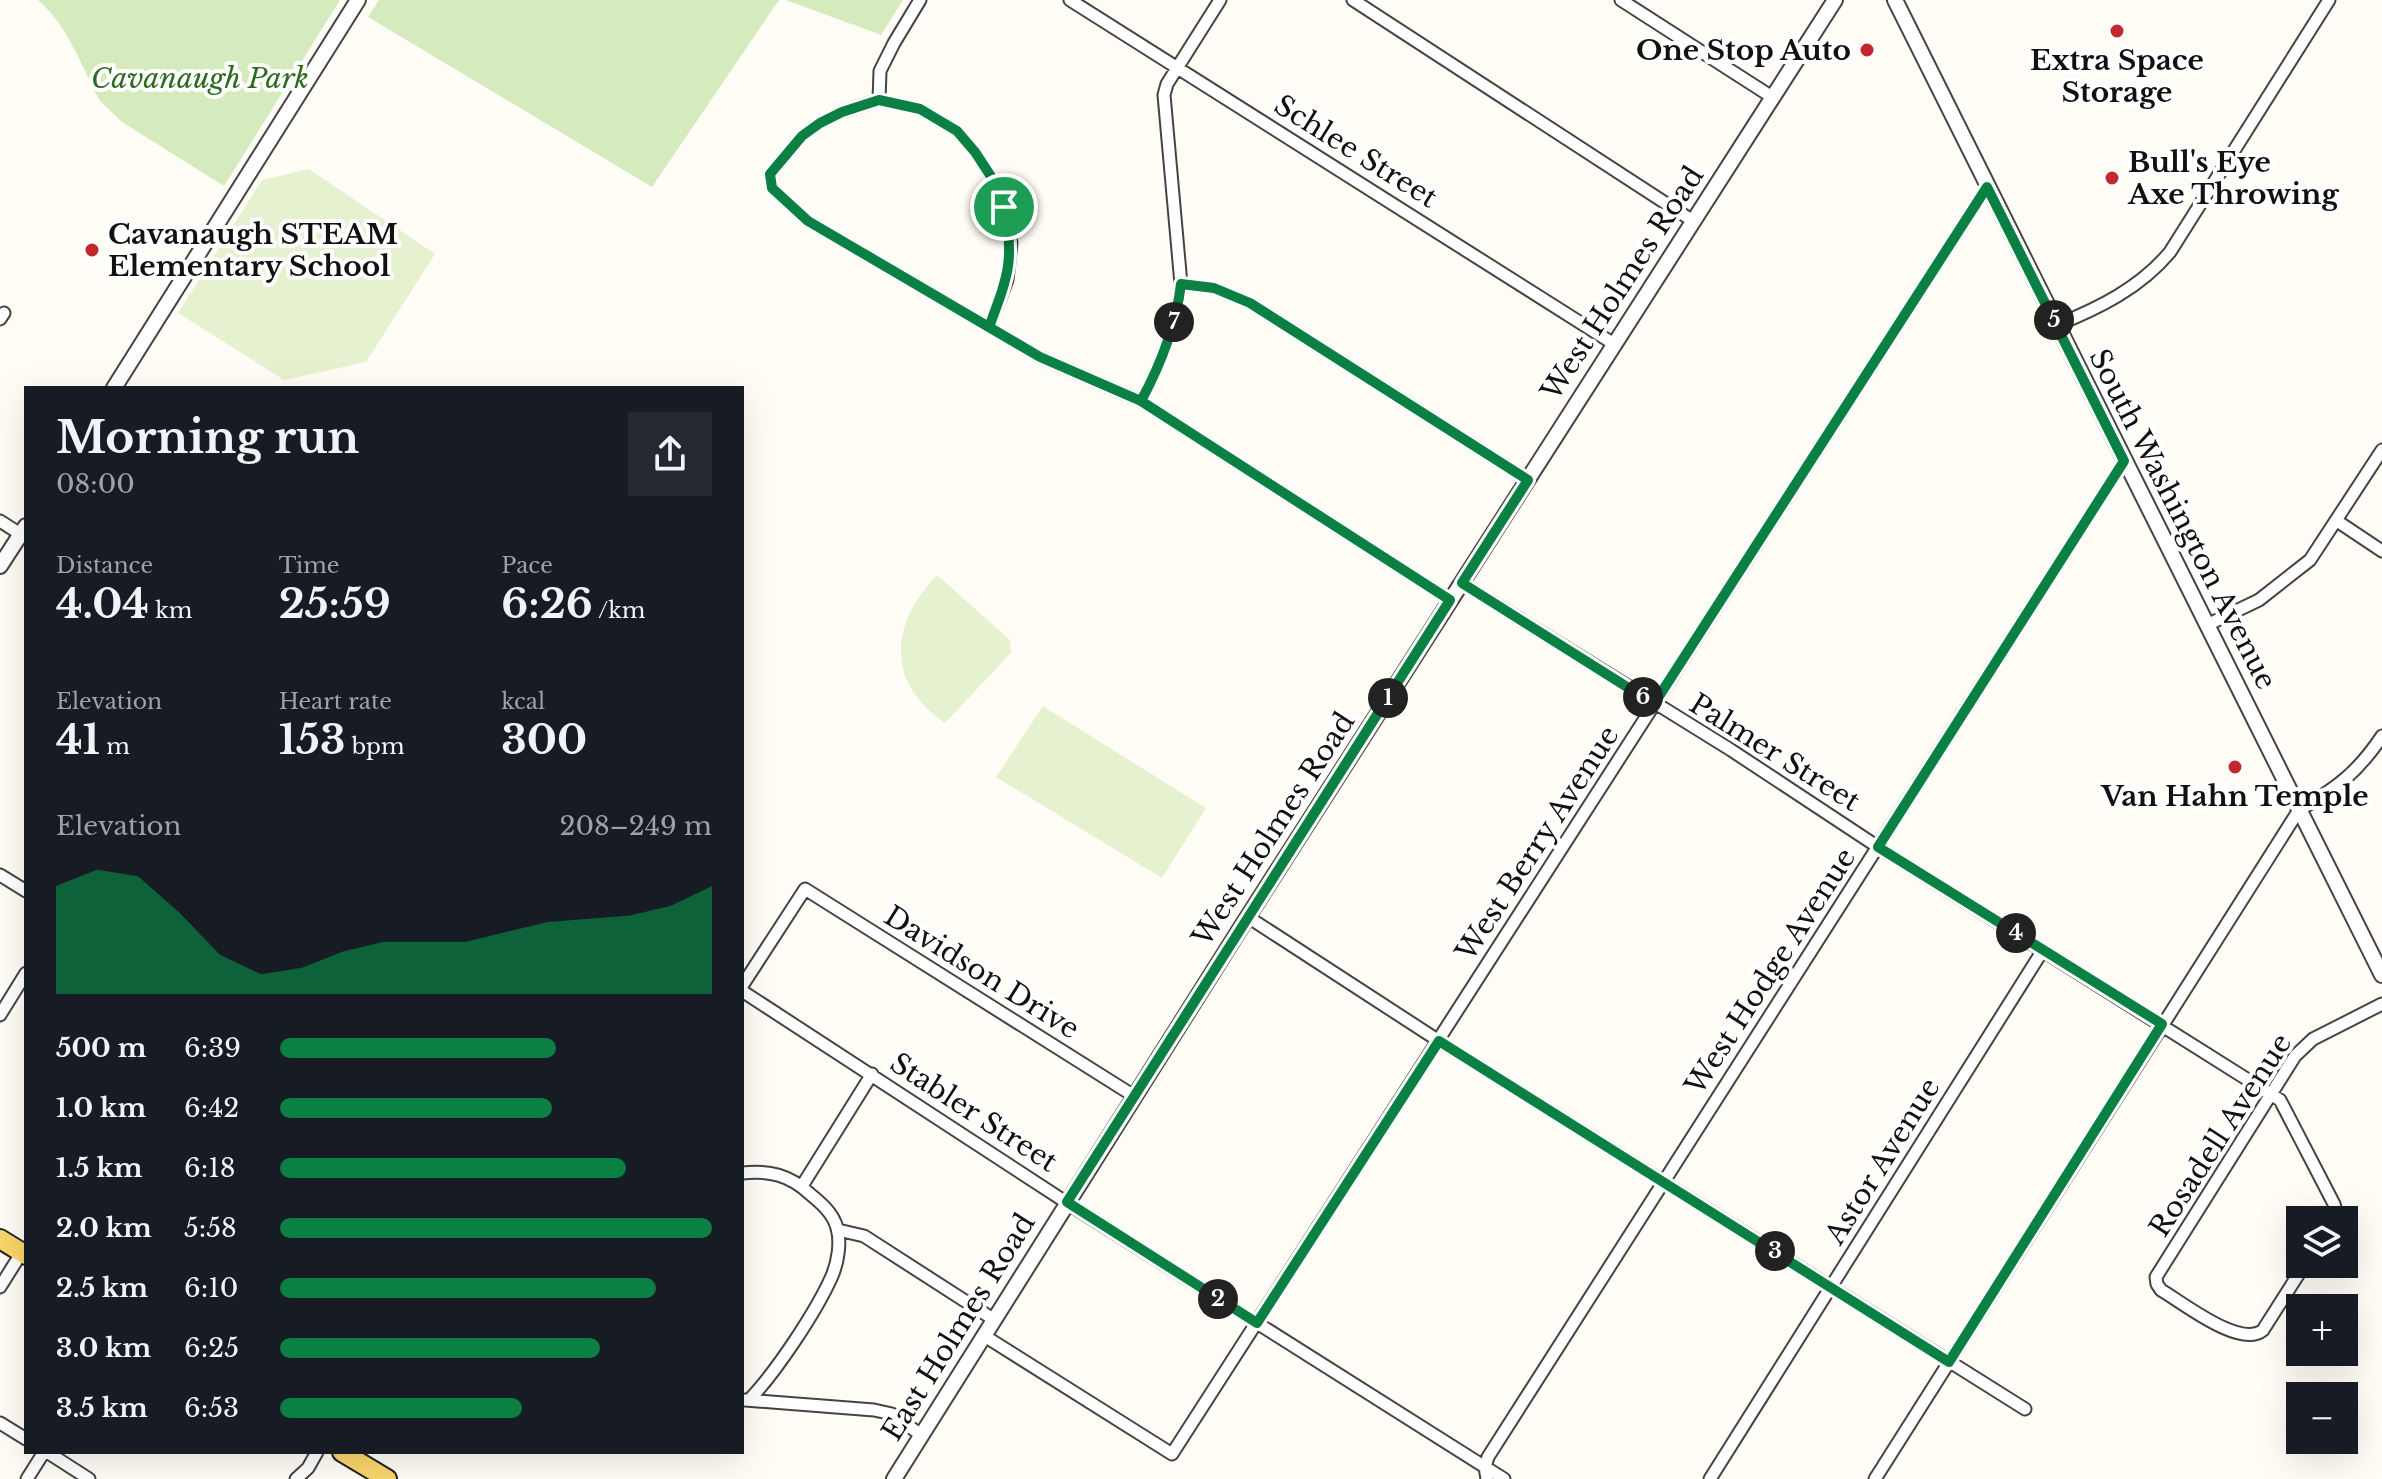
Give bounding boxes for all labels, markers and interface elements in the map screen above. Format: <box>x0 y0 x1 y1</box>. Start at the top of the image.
marker: Extra Space Storage <box>2108 22 2126 40</box>
place label: One Stop Auto <box>1636 33 1851 68</box>
marker: One Stop Auto <box>1858 41 1876 59</box>
place label: Extra Space Storage <box>2030 43 2204 110</box>
park label: Cavanaugh Park <box>91 61 309 96</box>
street label: Schlee Street <box>1268 87 1444 216</box>
place label: Bull's Eye Axe Throwing <box>2127 145 2339 212</box>
street label: West Holmes Road <box>1533 160 1711 408</box>
marker: Bull's Eye Axe Throwing <box>2103 169 2121 187</box>
pin <box>970 173 1038 241</box>
icon: arrive <box>982 185 1026 229</box>
place label: Cavanaugh STEAM Elementary School <box>108 217 398 284</box>
marker: Cavanaugh STEAM Elementary School <box>83 241 101 259</box>
pin: 5 <box>2034 300 2074 340</box>
pin: 7 <box>1154 302 1194 342</box>
text: 5 <box>2047 306 2061 333</box>
text: 7 <box>1168 308 1180 335</box>
street label: South Washington Avenue <box>2081 343 2284 695</box>
text: Morning run <box>56 410 359 465</box>
button: share <box>628 412 712 496</box>
text: 08:00 <box>56 468 135 500</box>
text: Distance <box>56 552 153 579</box>
text: Time <box>279 552 339 579</box>
text: Pace <box>501 552 553 579</box>
text: 4.04 <box>56 579 149 629</box>
text: 25:59 <box>279 579 391 629</box>
text: 6:26 <box>501 579 593 629</box>
text: km <box>149 597 192 624</box>
text: /km <box>593 597 645 624</box>
pin: 6 <box>1623 677 1663 717</box>
pin: 1 <box>1368 678 1408 718</box>
text: 6 <box>1636 683 1650 710</box>
text: 1 <box>1383 684 1393 711</box>
street label: Palmer Street <box>1683 686 1867 819</box>
text: Elevation <box>56 688 162 715</box>
text: Heart rate <box>279 688 392 715</box>
text: kcal <box>501 688 545 715</box>
street label: West Holmes Road <box>1184 706 1362 954</box>
text: 41 <box>56 715 100 765</box>
text: 153 <box>279 715 345 765</box>
text: 300 <box>501 715 587 765</box>
street label: West Berry Avenue <box>1448 719 1626 968</box>
text: m <box>100 733 130 760</box>
text: bpm <box>345 733 405 760</box>
marker: Van Hahn Temple <box>2226 758 2244 776</box>
place label: Van Hahn Temple <box>2100 779 2369 814</box>
text: Elevation <box>56 810 182 842</box>
text: 208–249 m <box>560 810 712 842</box>
street label: West Hodge Avenue <box>1677 842 1863 1102</box>
street label: Davidson Drive <box>878 898 1086 1046</box>
pin: 4 <box>1996 913 2036 953</box>
text: 4 <box>2009 919 2023 946</box>
street label: Rosadell Avenue <box>2142 1027 2299 1243</box>
text: 500 m <box>56 1032 146 1064</box>
text: 6:39 <box>184 1032 241 1064</box>
street label: Stabler Street <box>884 1045 1064 1180</box>
street label: Astor Avenue <box>1817 1072 1947 1252</box>
text: 1.0 km <box>56 1092 146 1124</box>
text: 6:42 <box>184 1092 239 1124</box>
text: 1.5 km <box>56 1152 143 1184</box>
text: 6:18 <box>184 1152 235 1184</box>
map controls <box>2286 1206 2358 1454</box>
button: layers <box>2286 1206 2358 1278</box>
street label: East Holmes Road <box>874 1207 1042 1447</box>
text: 2.0 km <box>56 1212 152 1244</box>
text: 5:58 <box>184 1212 237 1244</box>
pin: 3 <box>1755 1231 1795 1271</box>
text: 3 <box>1768 1237 1782 1264</box>
text: 2.5 km <box>56 1272 148 1304</box>
text: 6:10 <box>184 1272 238 1304</box>
pin: 2 <box>1198 1279 1238 1319</box>
text: 2 <box>1211 1285 1225 1312</box>
button: + <box>2286 1294 2358 1366</box>
text: 3.0 km <box>56 1332 151 1364</box>
text: 6:25 <box>184 1332 239 1364</box>
button: − <box>2286 1382 2358 1454</box>
text: 3.5 km <box>56 1392 148 1424</box>
text: 6:53 <box>184 1392 239 1424</box>

